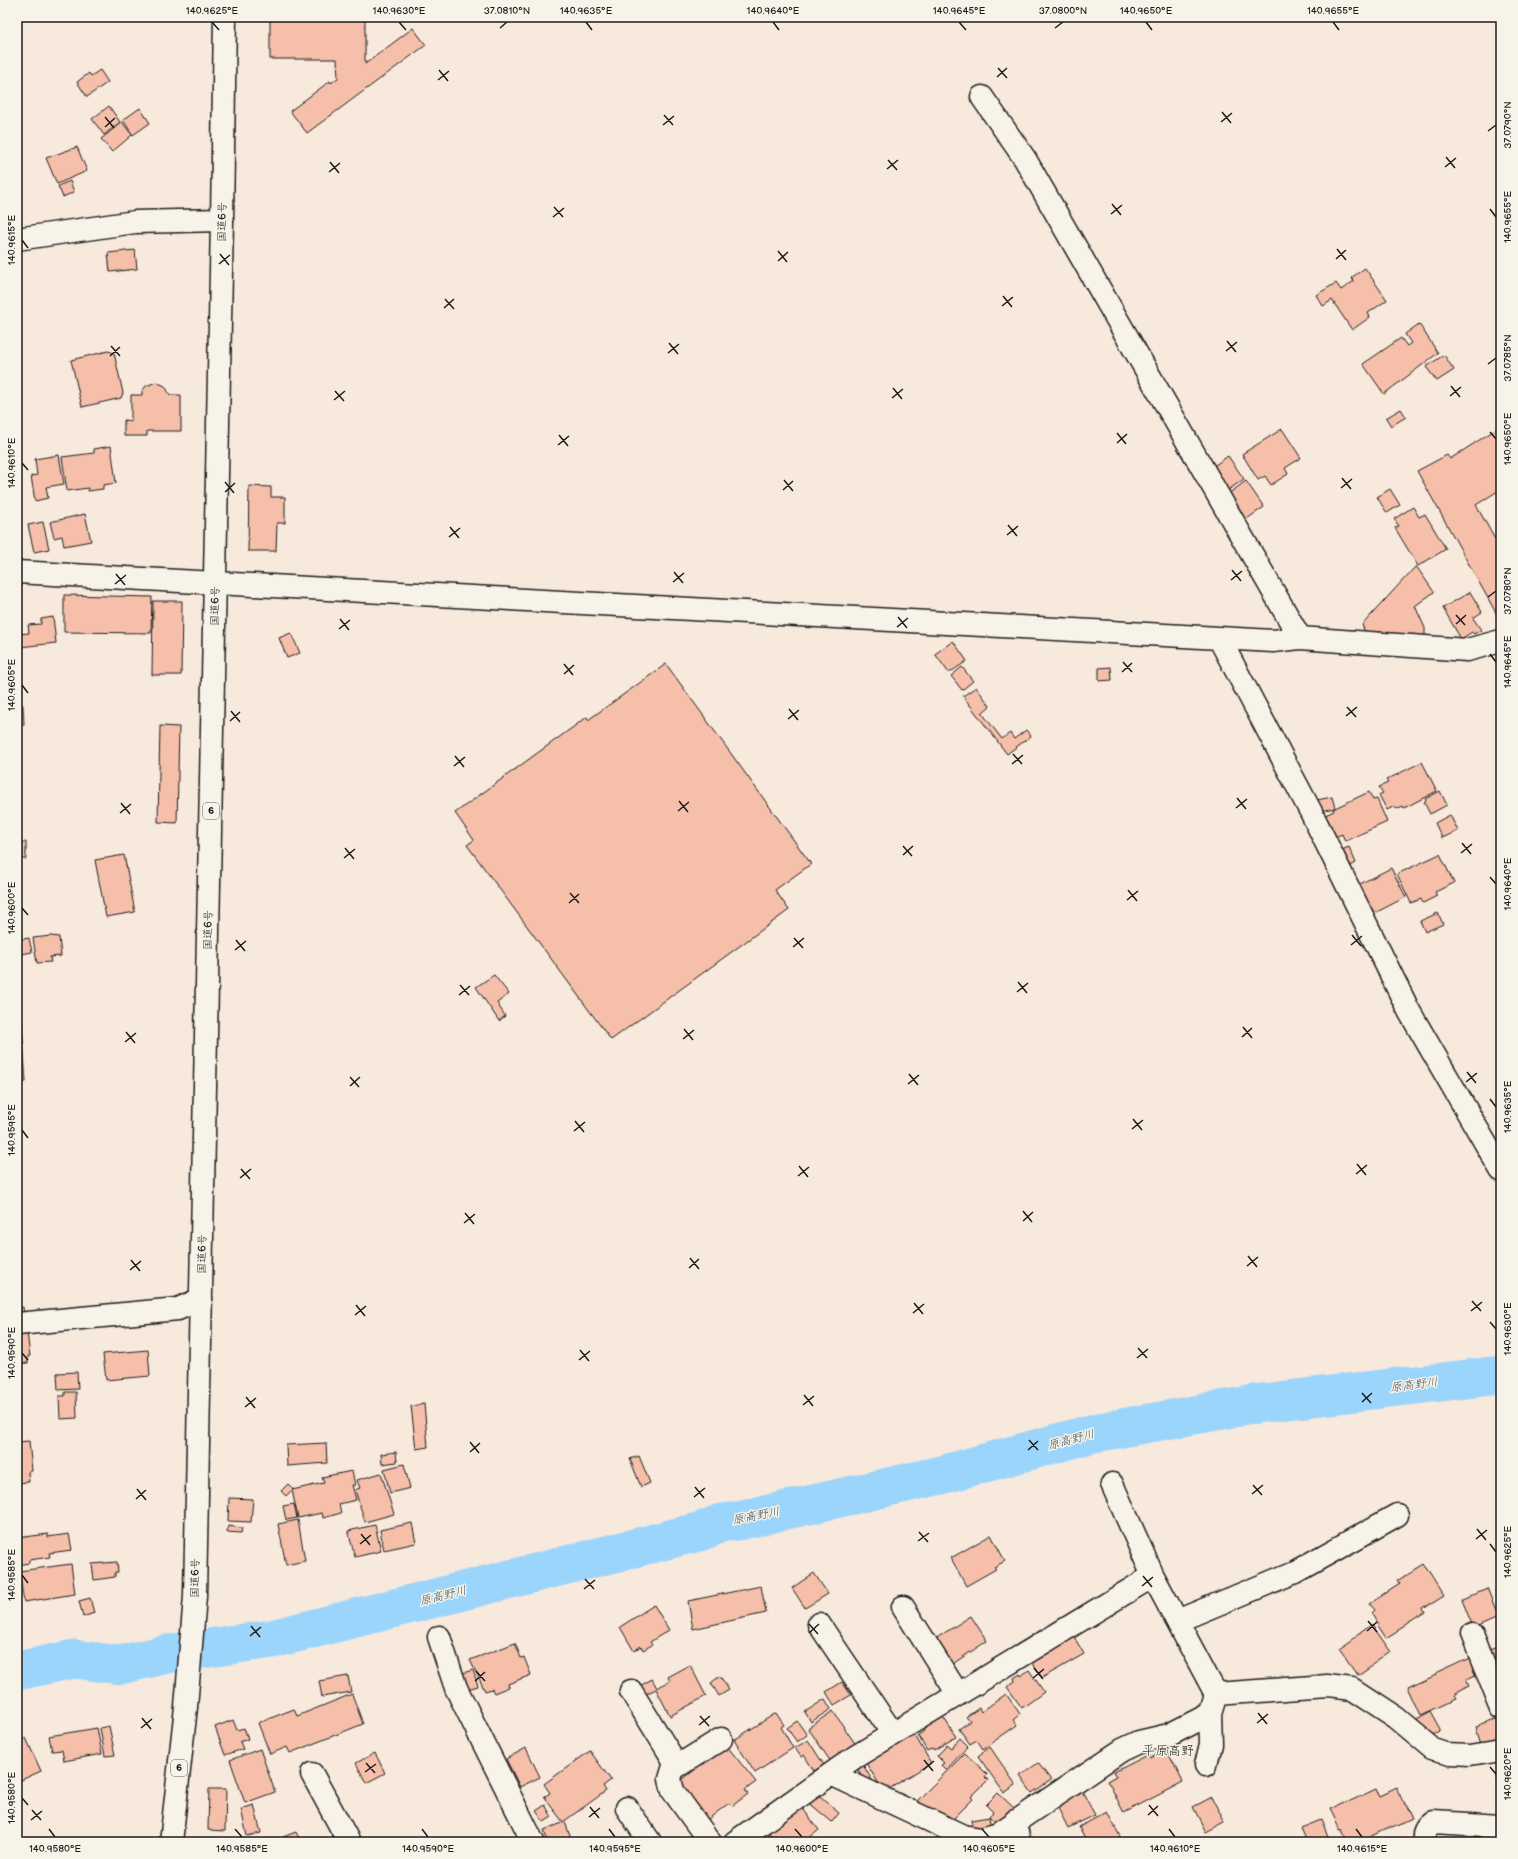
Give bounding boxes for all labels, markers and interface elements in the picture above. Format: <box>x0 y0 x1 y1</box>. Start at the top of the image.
text: 140.9625°E <box>186 5 239 17</box>
text: 140.9630°E <box>373 5 426 17</box>
text: 37.0810°N <box>484 5 530 17</box>
text: 140.9635°E <box>560 5 613 17</box>
text: 140.9640°E <box>747 5 800 17</box>
text: 140.9645°E <box>933 5 986 17</box>
text: 37.0800°N <box>1039 5 1087 17</box>
text: 140.9650°E <box>1120 5 1173 17</box>
text: 140.9655°E <box>1307 5 1360 17</box>
text: 37.0790°N <box>1502 101 1514 149</box>
text: 140.9655°E <box>1502 190 1514 243</box>
street label: 国道6号 <box>215 202 229 242</box>
text: 140.9615°E <box>6 214 18 265</box>
text: 37.0785°N <box>1502 334 1514 382</box>
text: 140.9650°E <box>1502 412 1514 465</box>
text: 140.9610°E <box>6 437 18 488</box>
text: 37.0780°N <box>1502 567 1514 615</box>
street label: 国道6号 <box>208 586 222 626</box>
text: 140.9645°E <box>1502 635 1514 688</box>
text: 140.9605°E <box>6 658 18 711</box>
road number: 6 <box>203 803 219 819</box>
text: 140.9640°E <box>1502 857 1514 910</box>
text: 140.9600°E <box>6 881 18 934</box>
street label: 国道6号 <box>201 910 215 950</box>
text: 140.9635°E <box>1502 1080 1514 1133</box>
text: 140.9595°E <box>6 1104 18 1156</box>
street label: 国道6号 <box>195 1234 209 1274</box>
text: 140.9630°E <box>1502 1302 1514 1355</box>
text: 140.9590°E <box>6 1327 18 1379</box>
water label: 原高野川 <box>1389 1375 1439 1395</box>
water label: 原高野川 <box>1046 1427 1096 1453</box>
water label: 原高野川 <box>731 1504 781 1528</box>
text: 140.9625°E <box>1502 1525 1514 1578</box>
text: 140.9585°E <box>6 1549 18 1601</box>
street label: 国道6号 <box>188 1558 202 1598</box>
water label: 原高野川 <box>418 1583 468 1609</box>
district label: 平原高野 <box>1142 1743 1194 1759</box>
text: 140.9620°E <box>1502 1747 1514 1800</box>
road number: 6 <box>171 1760 187 1776</box>
text: 140.9580°E <box>6 1771 18 1824</box>
text: 140.9580°E <box>29 1843 82 1855</box>
text: 140.9585°E <box>216 1843 268 1855</box>
text: 140.9590°E <box>402 1843 454 1855</box>
text: 140.9595°E <box>589 1843 641 1855</box>
text: 140.9600°E <box>776 1843 829 1855</box>
text: 140.9605°E <box>963 1843 1016 1855</box>
text: 140.9610°E <box>1150 1843 1201 1855</box>
text: 140.9615°E <box>1337 1843 1388 1855</box>

